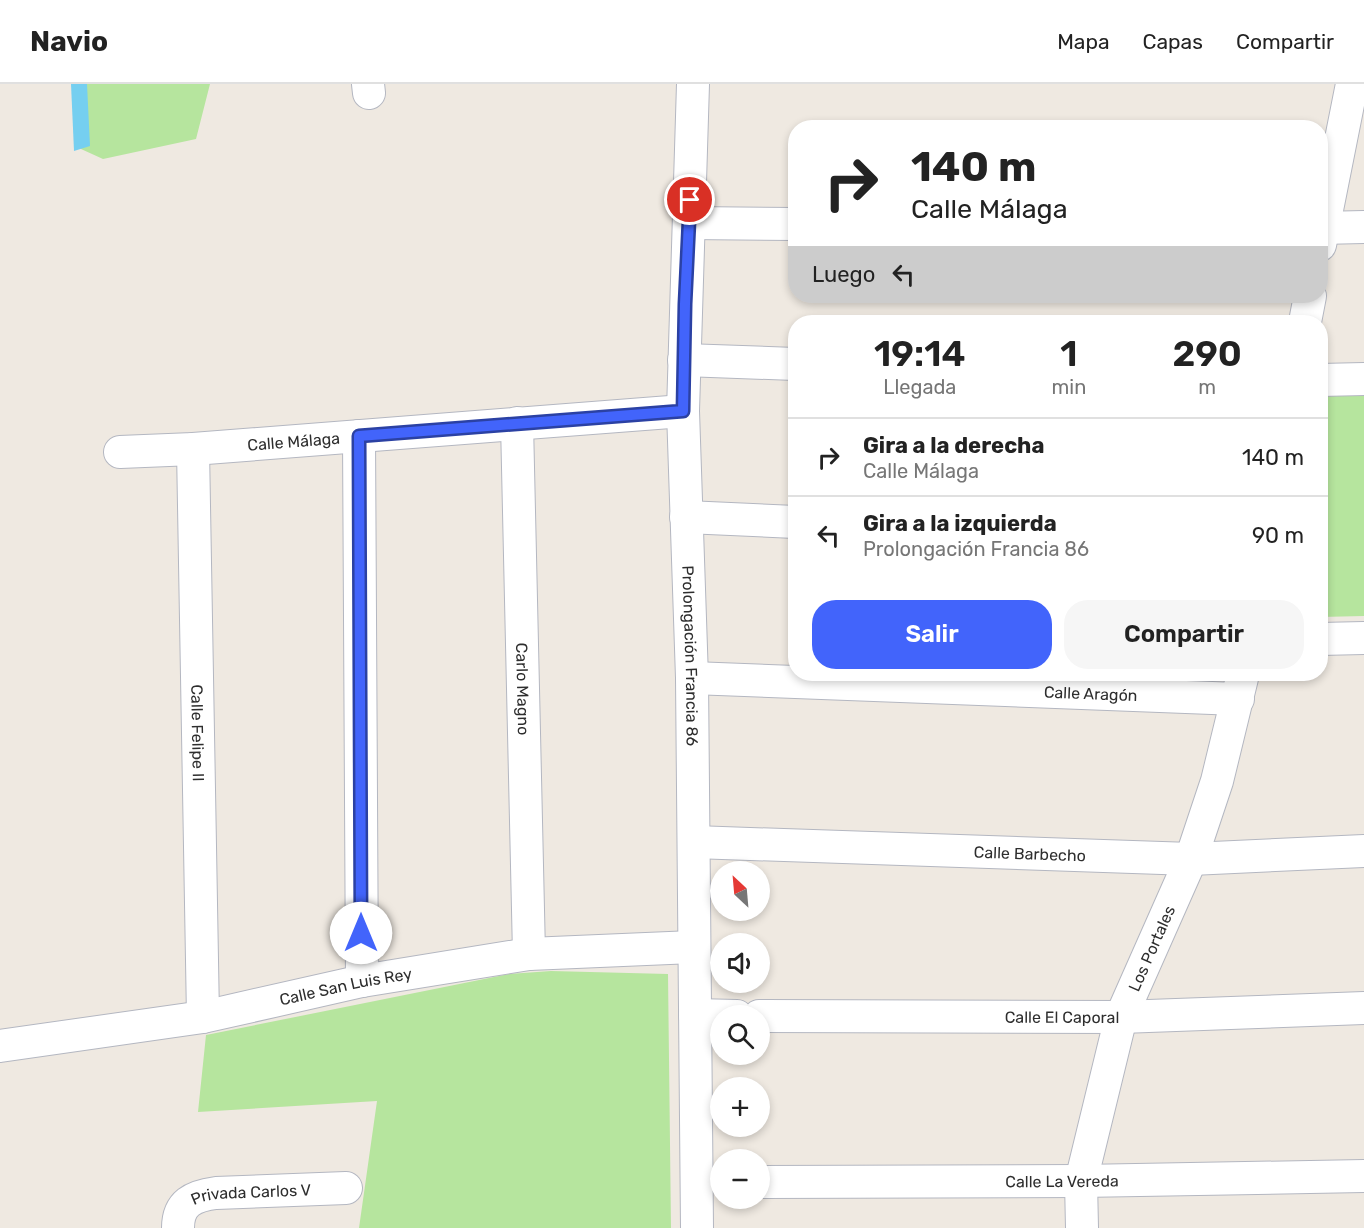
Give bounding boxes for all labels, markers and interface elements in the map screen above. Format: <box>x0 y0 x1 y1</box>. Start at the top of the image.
text: Navio <box>30 25 108 58</box>
text: Mapa <box>1057 29 1110 54</box>
text: Capas <box>1143 29 1203 54</box>
text: Compartir <box>1236 29 1334 54</box>
text: 140 m <box>911 142 1037 192</box>
icon: right <box>812 144 890 222</box>
pin <box>664 174 715 225</box>
icon: arrive <box>673 183 706 216</box>
text: Calle Málaga <box>911 193 1068 225</box>
icon: left <box>887 258 920 291</box>
text: Luego <box>812 261 875 288</box>
text: 19:14 <box>874 332 965 375</box>
text: 1 <box>1060 332 1078 375</box>
text: 290 <box>1172 332 1242 375</box>
text: Llegada <box>883 375 956 399</box>
text: min <box>1052 375 1086 399</box>
text: m <box>1198 375 1216 399</box>
street label: Calle Málaga <box>247 429 341 455</box>
text: Gira a la derecha <box>863 432 1044 459</box>
icon: right <box>812 441 845 474</box>
text: 140 m <box>1242 444 1304 471</box>
text: Calle Málaga <box>863 459 979 483</box>
text: Gira a la izquierda <box>863 510 1057 537</box>
icon: left <box>812 519 845 552</box>
text: 90 m <box>1252 522 1304 549</box>
text: Prolongación Francia 86 <box>863 537 1089 561</box>
street label: Prolongación Francia 86 <box>678 565 702 747</box>
button: Salir <box>812 600 1052 669</box>
button: Compartir <box>1064 600 1304 669</box>
street label: Carlo Magno <box>512 642 533 735</box>
street label: Calle Aragón <box>1043 683 1138 705</box>
street label: Calle Felipe II <box>187 684 208 782</box>
street label: Calle Barbecho <box>973 843 1086 865</box>
north arrow <box>710 861 770 921</box>
map controls <box>710 861 770 1209</box>
position arrow <box>329 901 393 965</box>
street label: Los Portales <box>1125 903 1179 994</box>
button: sound <box>710 933 770 993</box>
street label: Calle San Luis Rey <box>278 964 413 1009</box>
button: search <box>710 1005 770 1065</box>
street label: Calle El Caporal <box>1005 1008 1119 1027</box>
button: + <box>710 1077 770 1137</box>
button: − <box>710 1149 770 1209</box>
street label: Calle La Vereda <box>1005 1171 1119 1191</box>
street label: Privada Carlos V <box>188 1180 311 1209</box>

